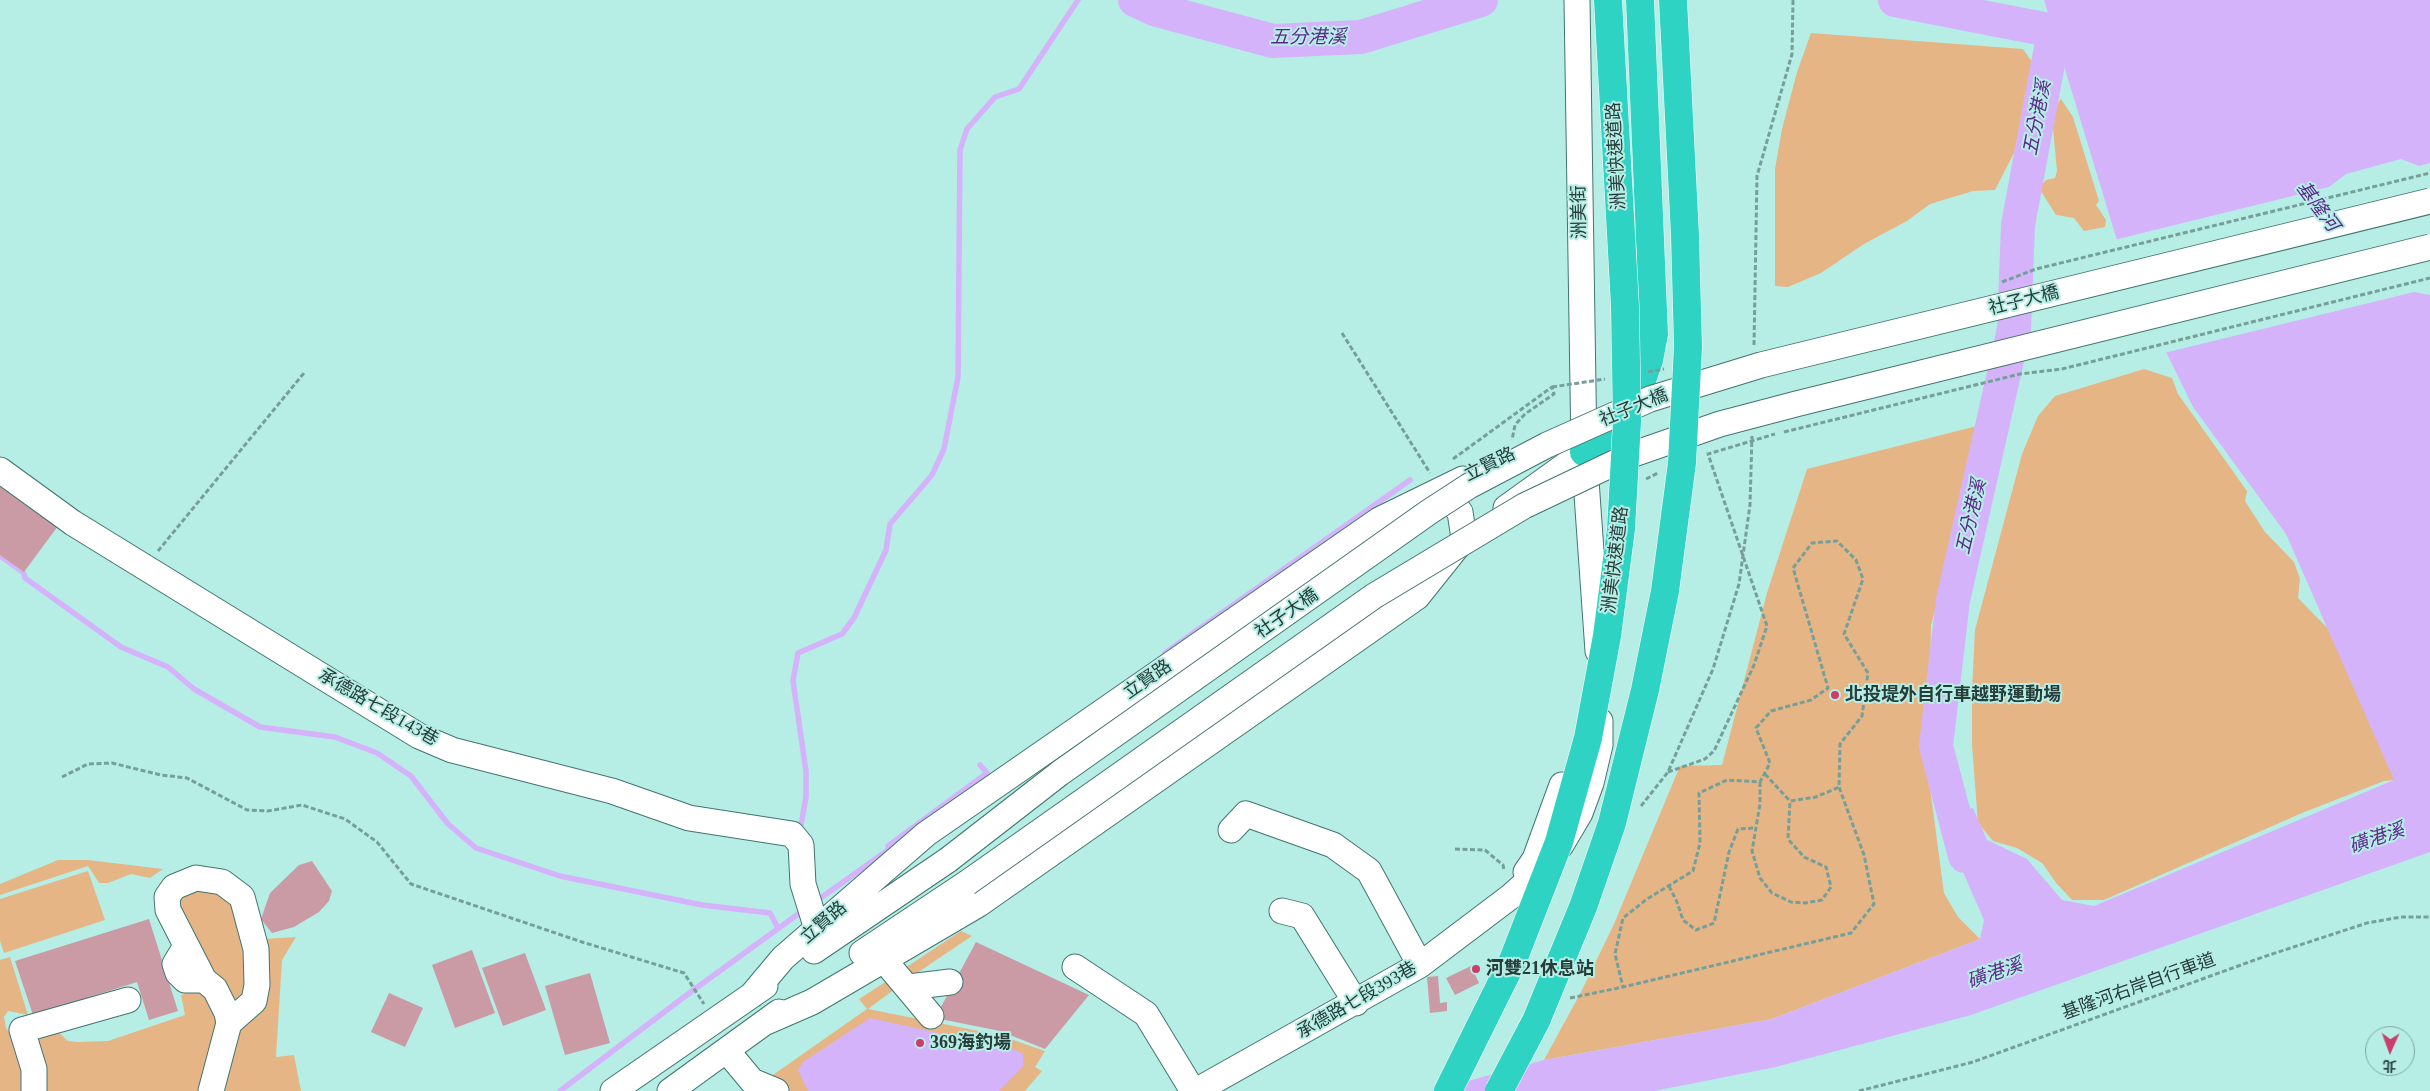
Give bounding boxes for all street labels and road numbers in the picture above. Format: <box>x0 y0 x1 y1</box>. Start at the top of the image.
street label: 洲美快速道路 <box>1603 102 1631 210</box>
street label: 洲美街 <box>1569 185 1591 239</box>
street label: 社子大橋 <box>1986 282 2062 320</box>
street label: 社子大橋 <box>1597 385 1671 431</box>
street label: 立賢路 <box>1461 443 1519 487</box>
street label: 洲美快速道路 <box>1599 505 1633 615</box>
street label: 社子大橋 <box>1251 585 1323 643</box>
street label: 立賢路 <box>1120 656 1176 704</box>
street label: 承德路七段143巷 <box>314 665 442 751</box>
street label: 立賢路 <box>797 897 851 949</box>
street label: 基隆河右岸自行車道 <box>2059 949 2219 1025</box>
street label: 承德路七段393巷 <box>1293 958 1421 1044</box>

